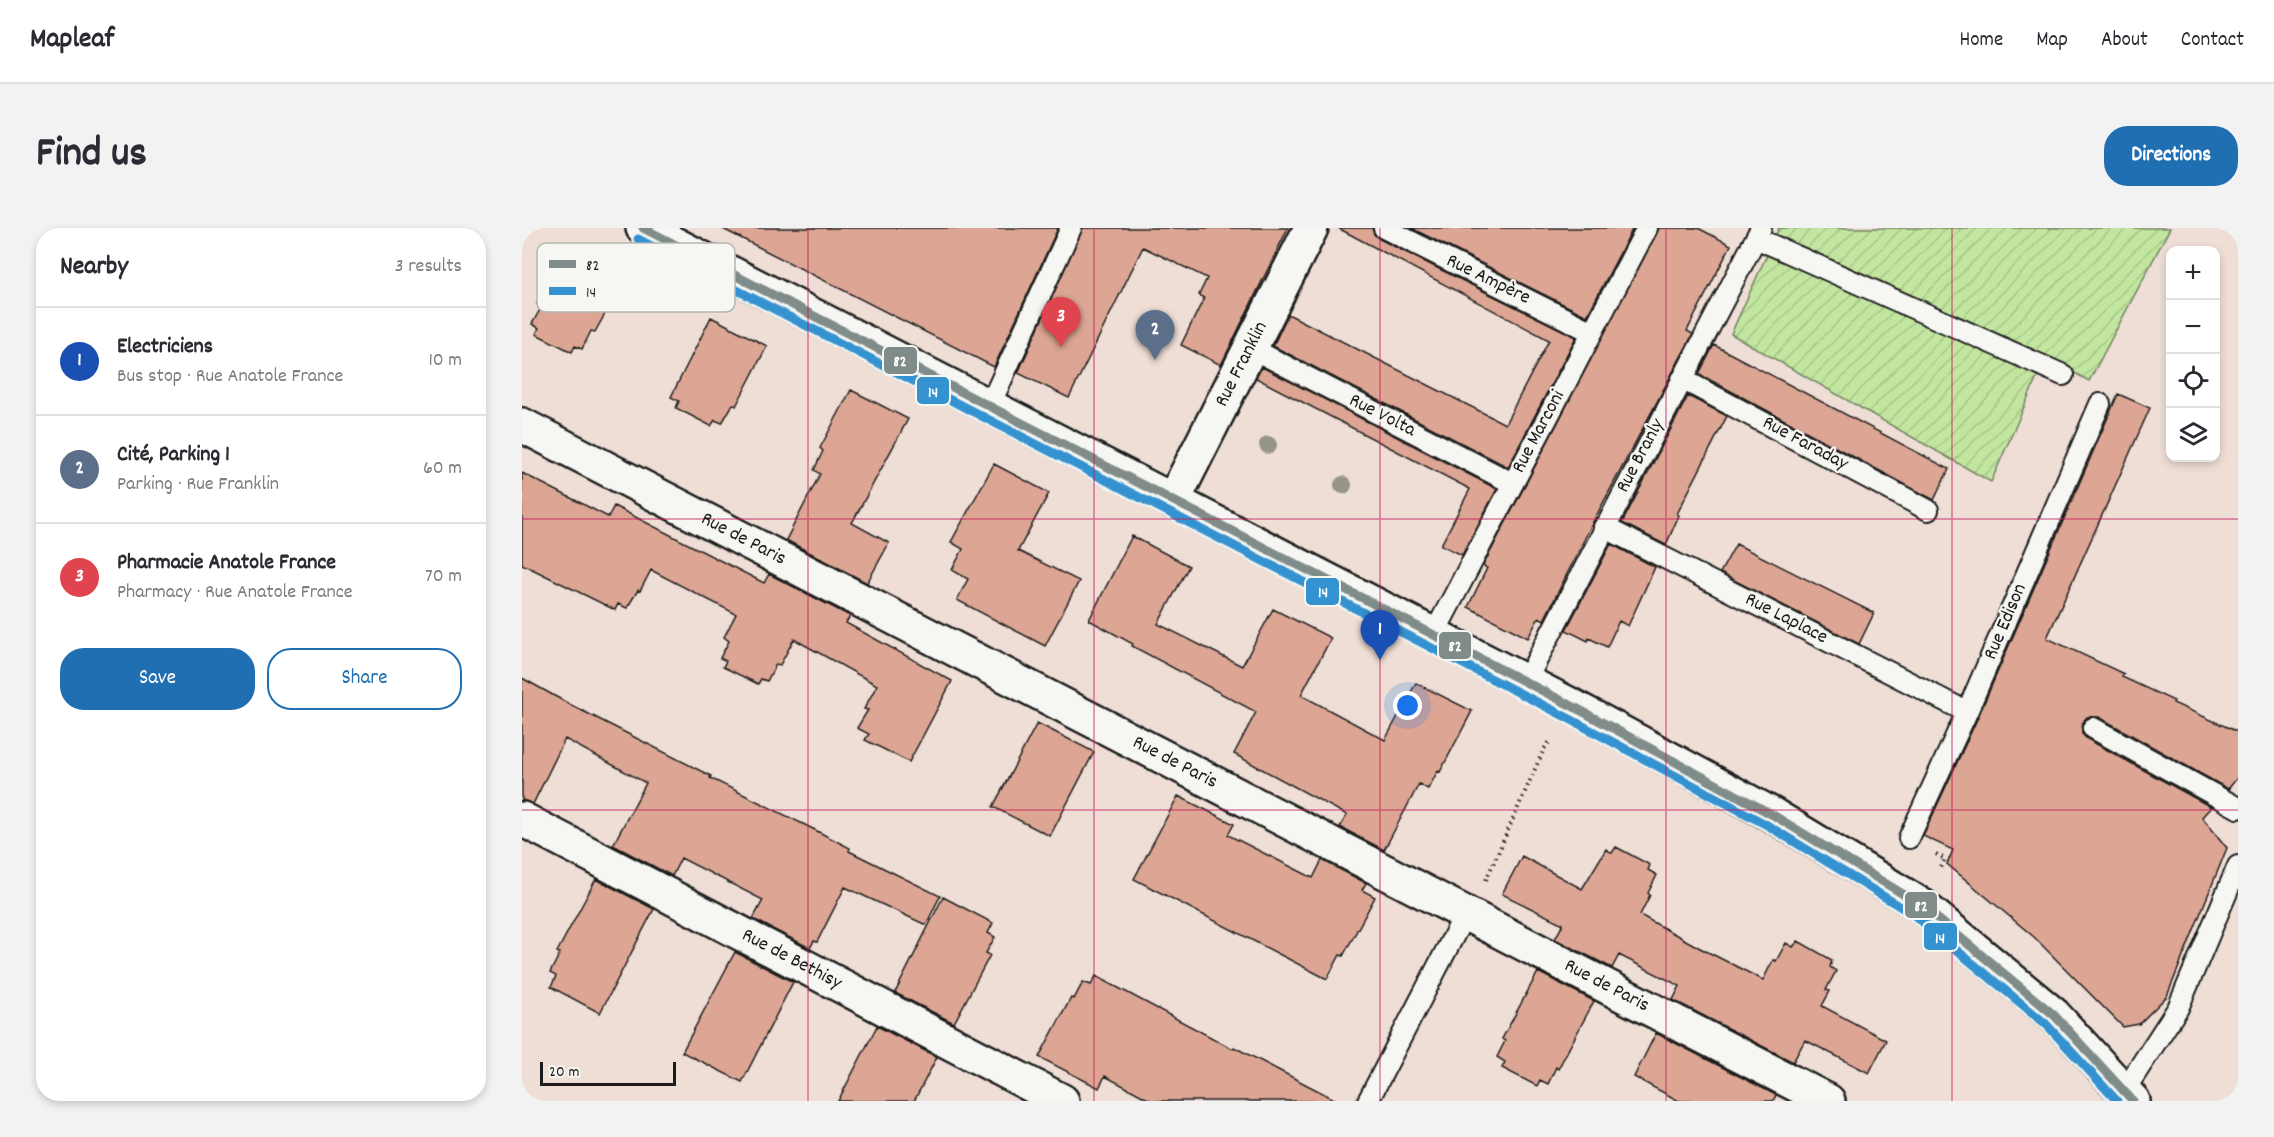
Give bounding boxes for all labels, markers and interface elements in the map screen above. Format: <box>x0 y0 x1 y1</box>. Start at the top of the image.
text: Mapleaf <box>30 21 114 61</box>
text: Home <box>1959 26 2003 56</box>
text: Map <box>2036 26 2068 56</box>
text: About <box>2101 26 2148 56</box>
text: Contact <box>2181 26 2244 56</box>
text: Find us <box>36 126 147 186</box>
button: Directions <box>2104 126 2238 186</box>
legend <box>537 243 735 312</box>
map controls <box>2166 246 2220 462</box>
button: + <box>2166 246 2220 300</box>
street label: Rue Ampère <box>1441 248 1535 312</box>
text: Nearby <box>60 249 128 286</box>
text: 3 results <box>395 253 462 281</box>
text: 82 <box>586 255 599 278</box>
text: 14 <box>586 282 596 305</box>
pin: 3 <box>1042 298 1080 347</box>
button: − <box>2166 300 2220 354</box>
pin: 2 <box>1136 310 1174 360</box>
street label: Rue Franklin <box>1209 317 1275 412</box>
text: Electriciens <box>117 332 213 363</box>
line badge: 82 <box>883 346 918 375</box>
text: 1 <box>77 347 82 375</box>
text: 10 m <box>428 347 462 375</box>
text: 82 <box>893 351 907 374</box>
button: locate <box>2166 354 2220 408</box>
text: Bus stop · Rue Anatole France <box>117 363 343 391</box>
line badge: 14 <box>916 376 950 405</box>
text: 14 <box>928 382 938 405</box>
street label: Rue Marconi <box>1505 385 1573 478</box>
street label: Rue Volta <box>1344 387 1421 445</box>
button: layers <box>2166 408 2220 462</box>
street label: Rue Faraday <box>1757 410 1854 479</box>
street label: Rue Branly <box>1610 413 1673 498</box>
text: Cité, Parking 1 <box>117 440 230 471</box>
text: 2 <box>75 455 84 483</box>
text: 60 m <box>423 455 462 483</box>
text: Parking · Rue Franklin <box>117 471 279 499</box>
street label: Rue de Paris <box>696 506 791 573</box>
text: Pharmacie Anatole France <box>117 548 336 579</box>
text: 3 <box>75 563 84 591</box>
text: 70 m <box>425 563 462 591</box>
line badge: 14 <box>1305 577 1340 606</box>
text: Pharmacy · Rue Anatole France <box>117 579 353 607</box>
street label: Rue Edison <box>1977 580 2035 664</box>
text: 14 <box>1318 582 1328 605</box>
street label: Rue Laplace <box>1740 586 1832 652</box>
pin: 1 <box>1360 610 1400 660</box>
line badge: 82 <box>1438 631 1472 660</box>
text: 82 <box>1448 636 1462 659</box>
button: Save <box>60 648 255 710</box>
button: Share <box>267 648 462 710</box>
your location <box>1393 691 1422 720</box>
street label: Rue de Paris <box>1127 729 1222 797</box>
line badge: 82 <box>1904 891 1938 919</box>
text: 82 <box>1914 896 1928 919</box>
street label: Rue de Bethisy <box>736 922 847 998</box>
line badge: 14 <box>1923 922 1958 951</box>
text: 14 <box>1935 928 1945 951</box>
street label: Rue de Paris <box>1559 953 1654 1020</box>
scale bar <box>540 1059 676 1086</box>
text: 20 m <box>549 1061 579 1084</box>

